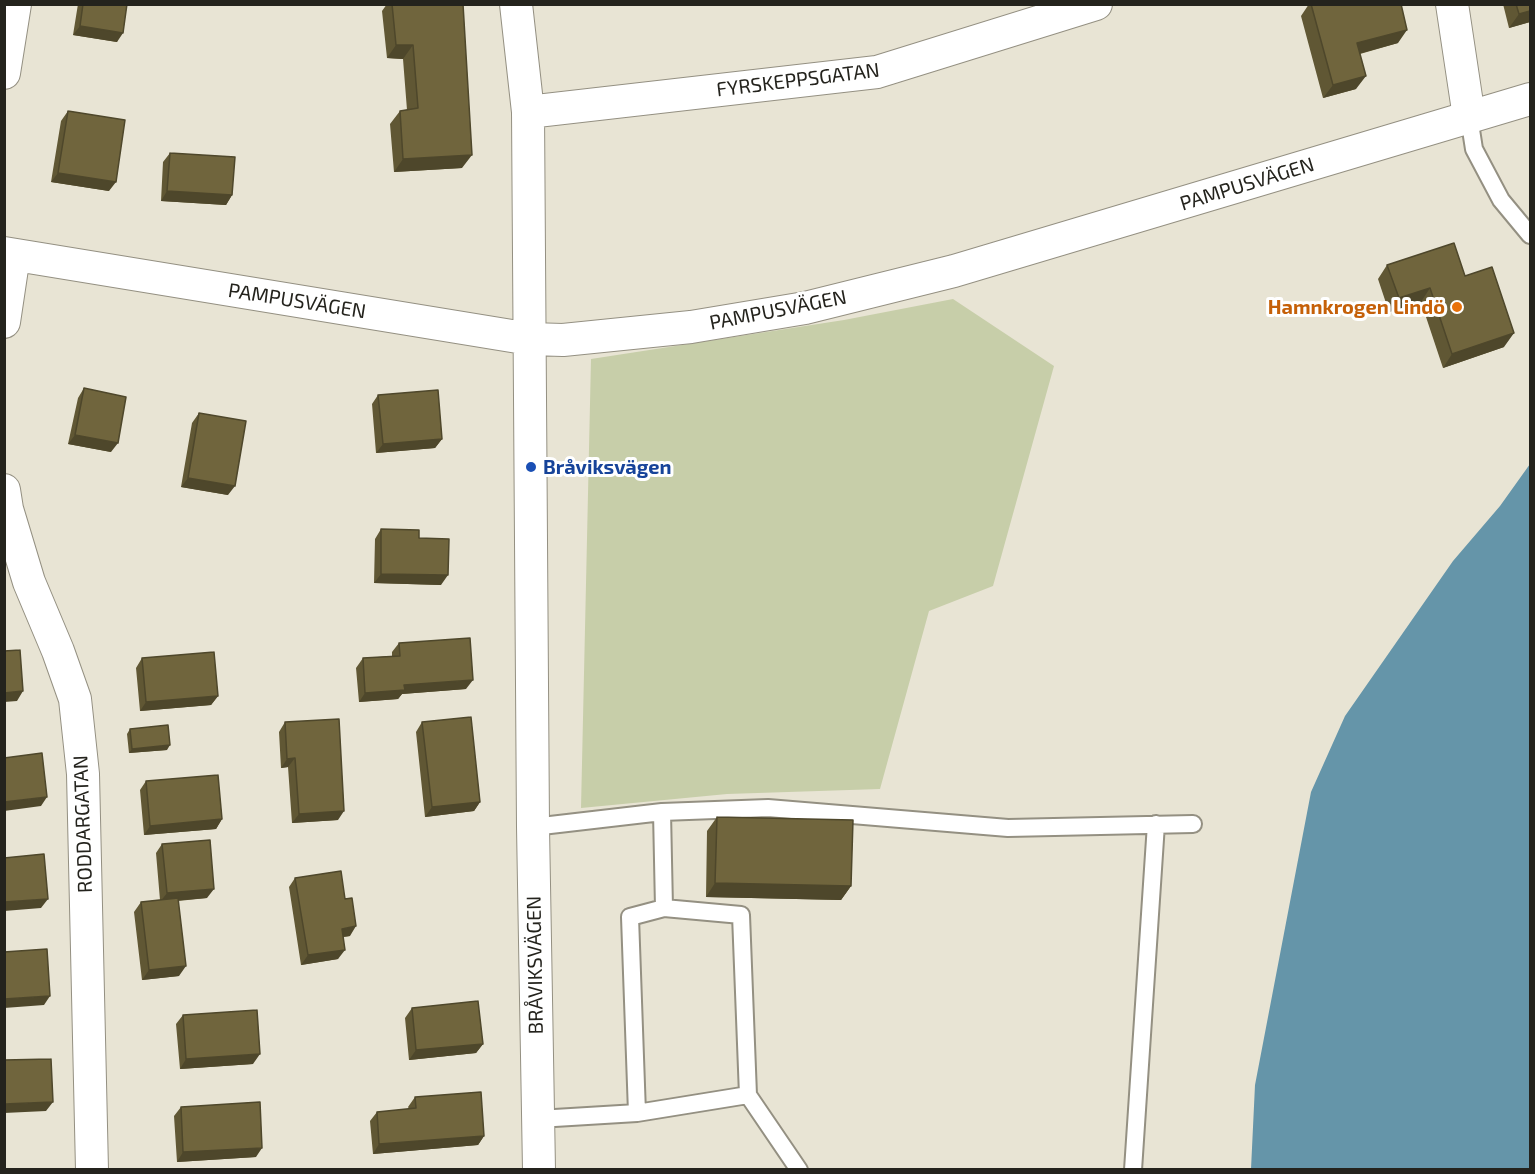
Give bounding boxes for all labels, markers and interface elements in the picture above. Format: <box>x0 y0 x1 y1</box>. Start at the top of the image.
street label: FYRSKEPPSGATAN <box>715 58 881 102</box>
street label: PAMPUSVÄGEN <box>1177 152 1317 216</box>
street label: PAMPUSVÄGEN <box>226 278 368 324</box>
street label: PAMPUSVÄGEN <box>707 285 849 335</box>
place label: Hamnkrogen Lindö <box>1268 295 1445 319</box>
marker: Hamnkrogen Lindö <box>1450 300 1464 314</box>
place label: Bråviksvägen <box>543 455 672 479</box>
marker: Bråviksvägen <box>524 460 538 474</box>
street label: RODDARGATAN <box>69 755 97 893</box>
street label: BRÅVIKSVÄGEN <box>522 895 548 1035</box>

